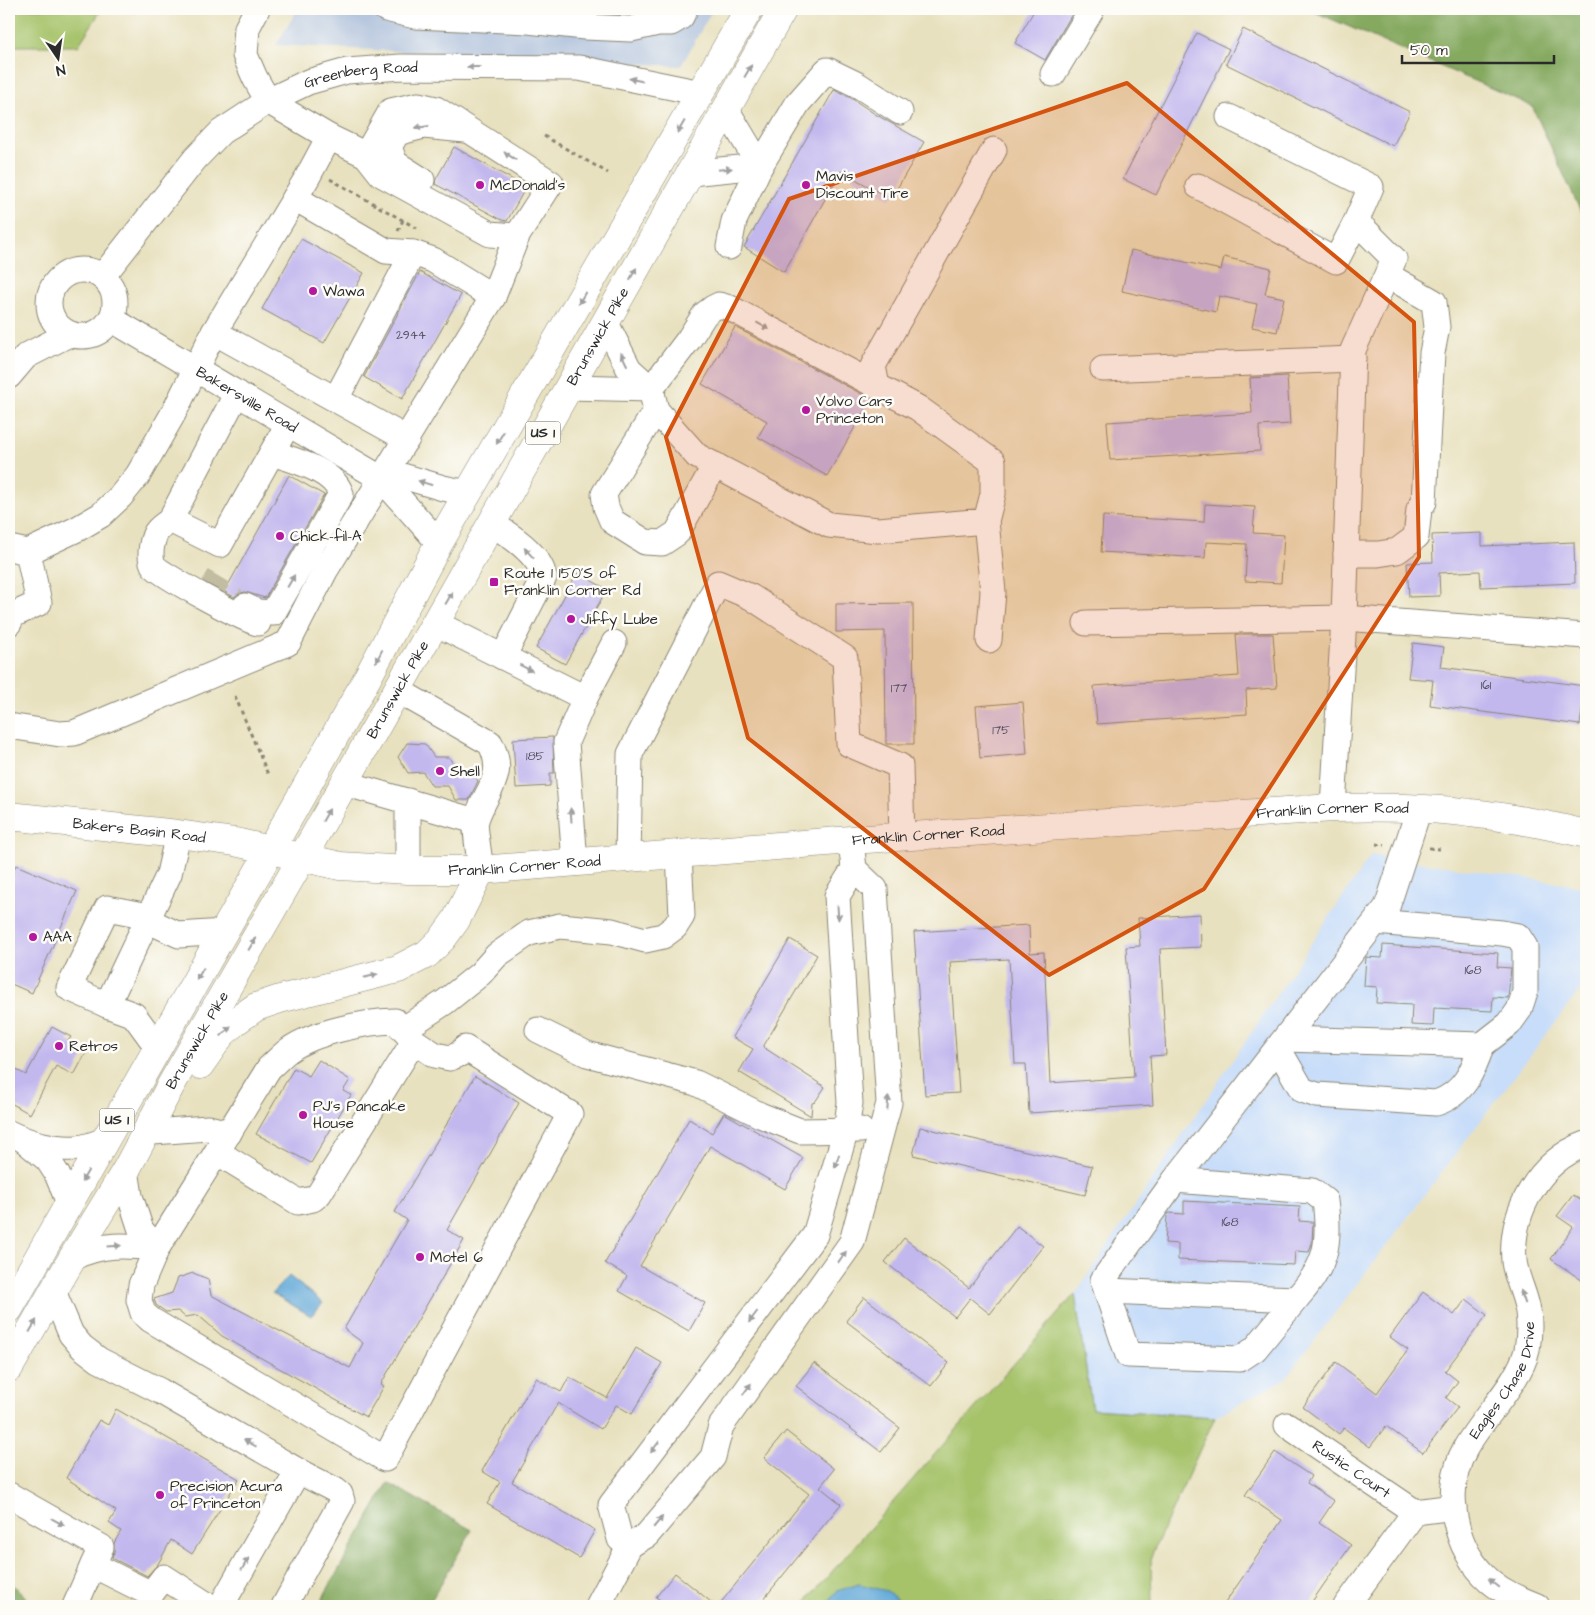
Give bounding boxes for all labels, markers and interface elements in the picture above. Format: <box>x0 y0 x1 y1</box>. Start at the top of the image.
north arrow <box>32 32 82 82</box>
scale bar <box>1402 32 1555 64</box>
text: 50 m <box>1410 40 1448 61</box>
street label: Greenberg Road <box>301 56 418 93</box>
text: N <box>54 59 67 80</box>
one-way arrow <box>466 63 482 71</box>
one-way arrow <box>743 65 752 78</box>
one-way arrow <box>628 76 643 84</box>
one-way arrow <box>677 120 686 133</box>
one-way arrow <box>414 123 430 131</box>
one-way arrow <box>504 151 517 161</box>
one-way arrow <box>718 165 734 173</box>
place label: Mavis Discount Tire <box>816 166 909 204</box>
place label: McDonald's <box>490 175 566 196</box>
marker: McDonald's <box>474 179 486 191</box>
marker: Mavis Discount Tire <box>800 179 812 191</box>
one-way arrow <box>629 267 638 281</box>
place label: Wawa <box>323 281 365 302</box>
street label: Brunswick Pike <box>561 283 634 389</box>
marker: Wawa <box>307 285 319 297</box>
one-way arrow <box>577 291 586 304</box>
one-way arrow <box>756 322 771 330</box>
house number: 2944 <box>396 327 426 344</box>
one-way arrow <box>620 352 628 366</box>
street label: Bakersville Road <box>192 361 302 438</box>
place label: Volvo Cars Princeton <box>816 391 893 429</box>
marker: Volvo Cars Princeton <box>800 404 812 416</box>
road number: US 1 <box>526 422 560 444</box>
one-way arrow <box>496 432 505 445</box>
one-way arrow <box>418 479 433 487</box>
place label: Chick-fil-A <box>290 526 362 547</box>
marker: Chick-fil-A <box>274 530 286 542</box>
one-way arrow <box>523 547 534 560</box>
place label: Route 1 150'S of Franklin Corner Rd <box>504 563 641 601</box>
one-way arrow <box>287 575 296 588</box>
marker: Route 1 150'S of Franklin Corner Rd <box>488 576 500 588</box>
one-way arrow <box>445 591 454 604</box>
place label: Jiffy Lube <box>581 609 658 631</box>
marker: Jiffy Lube <box>565 613 577 625</box>
street label: Brunswick Pike <box>361 636 434 742</box>
one-way arrow <box>375 649 383 664</box>
one-way arrow <box>518 664 533 672</box>
house number: 161 <box>1481 677 1492 694</box>
house number: 177 <box>891 680 908 697</box>
house number: 175 <box>992 722 1010 739</box>
house number: 185 <box>526 748 544 765</box>
place label: Shell <box>450 761 480 782</box>
marker: Shell <box>434 765 446 777</box>
street label: Franklin Corner Road <box>1255 797 1409 824</box>
one-way arrow <box>567 806 575 822</box>
one-way arrow <box>322 808 330 823</box>
street label: Bakers Basin Road <box>72 812 207 848</box>
street label: Franklin Corner Road <box>851 819 1006 850</box>
street label: Franklin Corner Road <box>448 850 602 881</box>
one-way arrow <box>834 905 842 921</box>
place label: AAA <box>43 927 72 948</box>
marker: AAA <box>27 931 39 943</box>
one-way arrow <box>247 938 256 951</box>
house number: 168 <box>1465 962 1482 979</box>
one-way arrow <box>196 968 205 981</box>
one-way arrow <box>363 972 378 980</box>
street label: Brunswick Pike <box>160 987 233 1093</box>
one-way arrow <box>220 1026 232 1038</box>
place label: Retros <box>69 1036 119 1057</box>
marker: Retros <box>53 1040 65 1052</box>
one-way arrow <box>884 1094 892 1110</box>
place label: PJ's Pancake House <box>313 1096 406 1134</box>
road number: US 1 <box>100 1108 134 1132</box>
marker: PJ's Pancake House <box>297 1109 309 1121</box>
one-way arrow <box>832 1153 840 1168</box>
one-way arrow <box>80 1170 89 1183</box>
house number: 168 <box>1222 1214 1239 1231</box>
one-way arrow <box>107 1241 123 1249</box>
place label: Motel 6 <box>430 1247 483 1268</box>
marker: Motel 6 <box>414 1251 426 1263</box>
one-way arrow <box>836 1251 847 1264</box>
one-way arrow <box>1519 1289 1526 1304</box>
one-way arrow <box>748 1310 758 1324</box>
one-way arrow <box>29 1318 37 1333</box>
street label: Eagles Chase Drive <box>1464 1321 1540 1443</box>
one-way arrow <box>742 1382 752 1396</box>
street label: Rustic Court <box>1308 1435 1395 1503</box>
one-way arrow <box>243 1439 256 1448</box>
one-way arrow <box>650 1440 661 1453</box>
place label: Precision Acura of Princeton <box>170 1476 282 1514</box>
marker: Precision Acura of Princeton <box>154 1489 166 1501</box>
one-way arrow <box>652 1516 663 1528</box>
one-way arrow <box>50 1518 65 1526</box>
one-way arrow <box>241 1556 249 1571</box>
one-way arrow <box>1488 1578 1501 1589</box>

